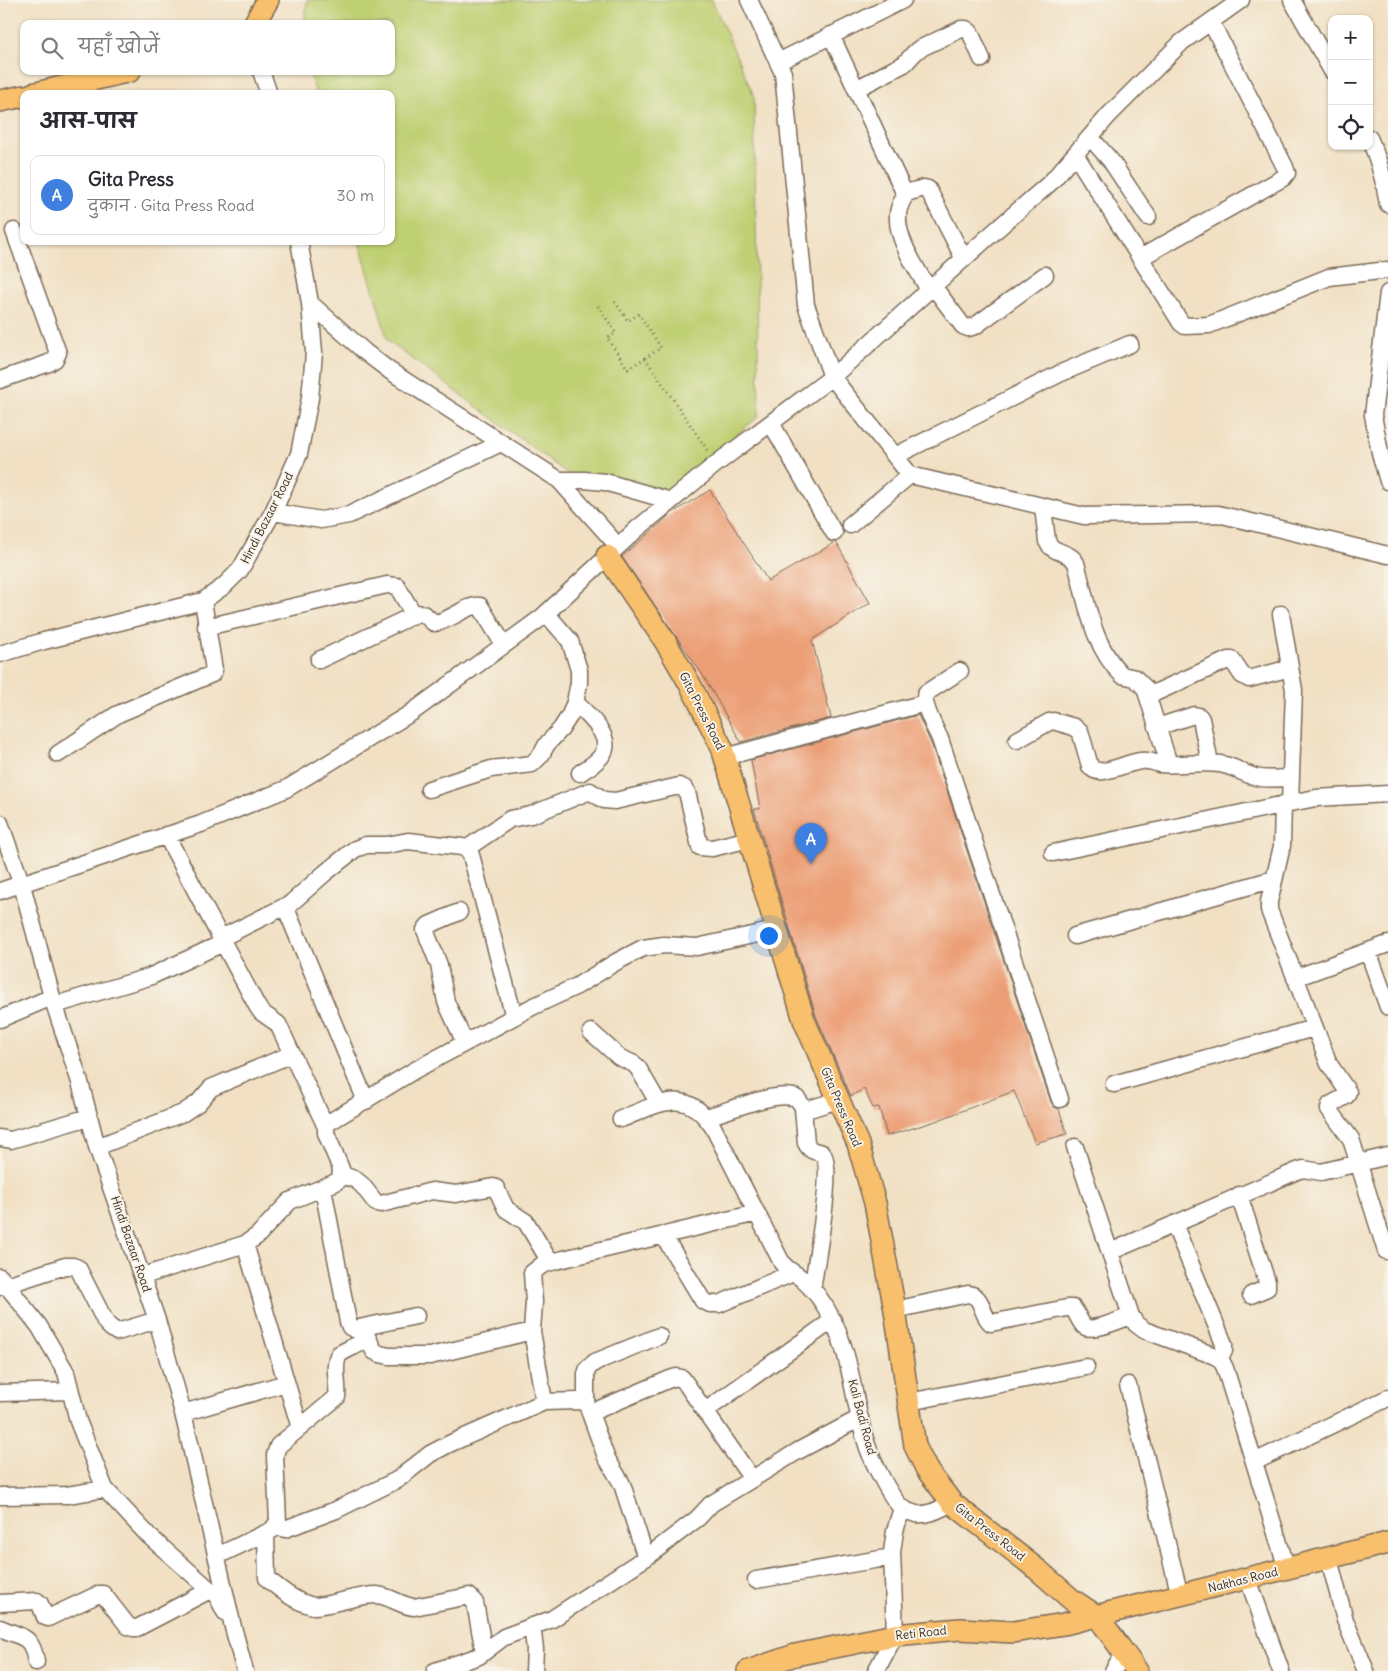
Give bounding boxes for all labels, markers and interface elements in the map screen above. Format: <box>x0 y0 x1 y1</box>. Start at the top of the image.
map controls <box>1328 15 1373 150</box>
button: + <box>1328 15 1373 60</box>
search box <box>20 20 395 75</box>
icon: search <box>38 34 66 62</box>
text: यहाँ खोजें <box>78 34 159 58</box>
button: − <box>1328 60 1373 105</box>
button: locate <box>1328 105 1373 150</box>
text: आस-पास <box>40 107 137 134</box>
text: Gita Press <box>88 167 174 191</box>
text: A <box>52 185 62 205</box>
text: 30 m <box>337 185 374 205</box>
text: दुकान · Gita Press Road <box>88 195 254 215</box>
street label: Hindi Bazaar Road <box>237 469 296 566</box>
street label: Gita Press Road <box>676 669 728 752</box>
pin: A <box>795 823 827 864</box>
your location <box>756 923 782 949</box>
street label: Gita Press Road <box>818 1065 865 1149</box>
street label: Hindi Bazaar Road <box>108 1194 155 1294</box>
street label: Kali Badi Road <box>845 1377 880 1456</box>
street label: Gita Press Road <box>952 1499 1029 1564</box>
street label: Nakhas Road <box>1206 1564 1279 1595</box>
street label: Reti Road <box>895 1622 947 1643</box>

